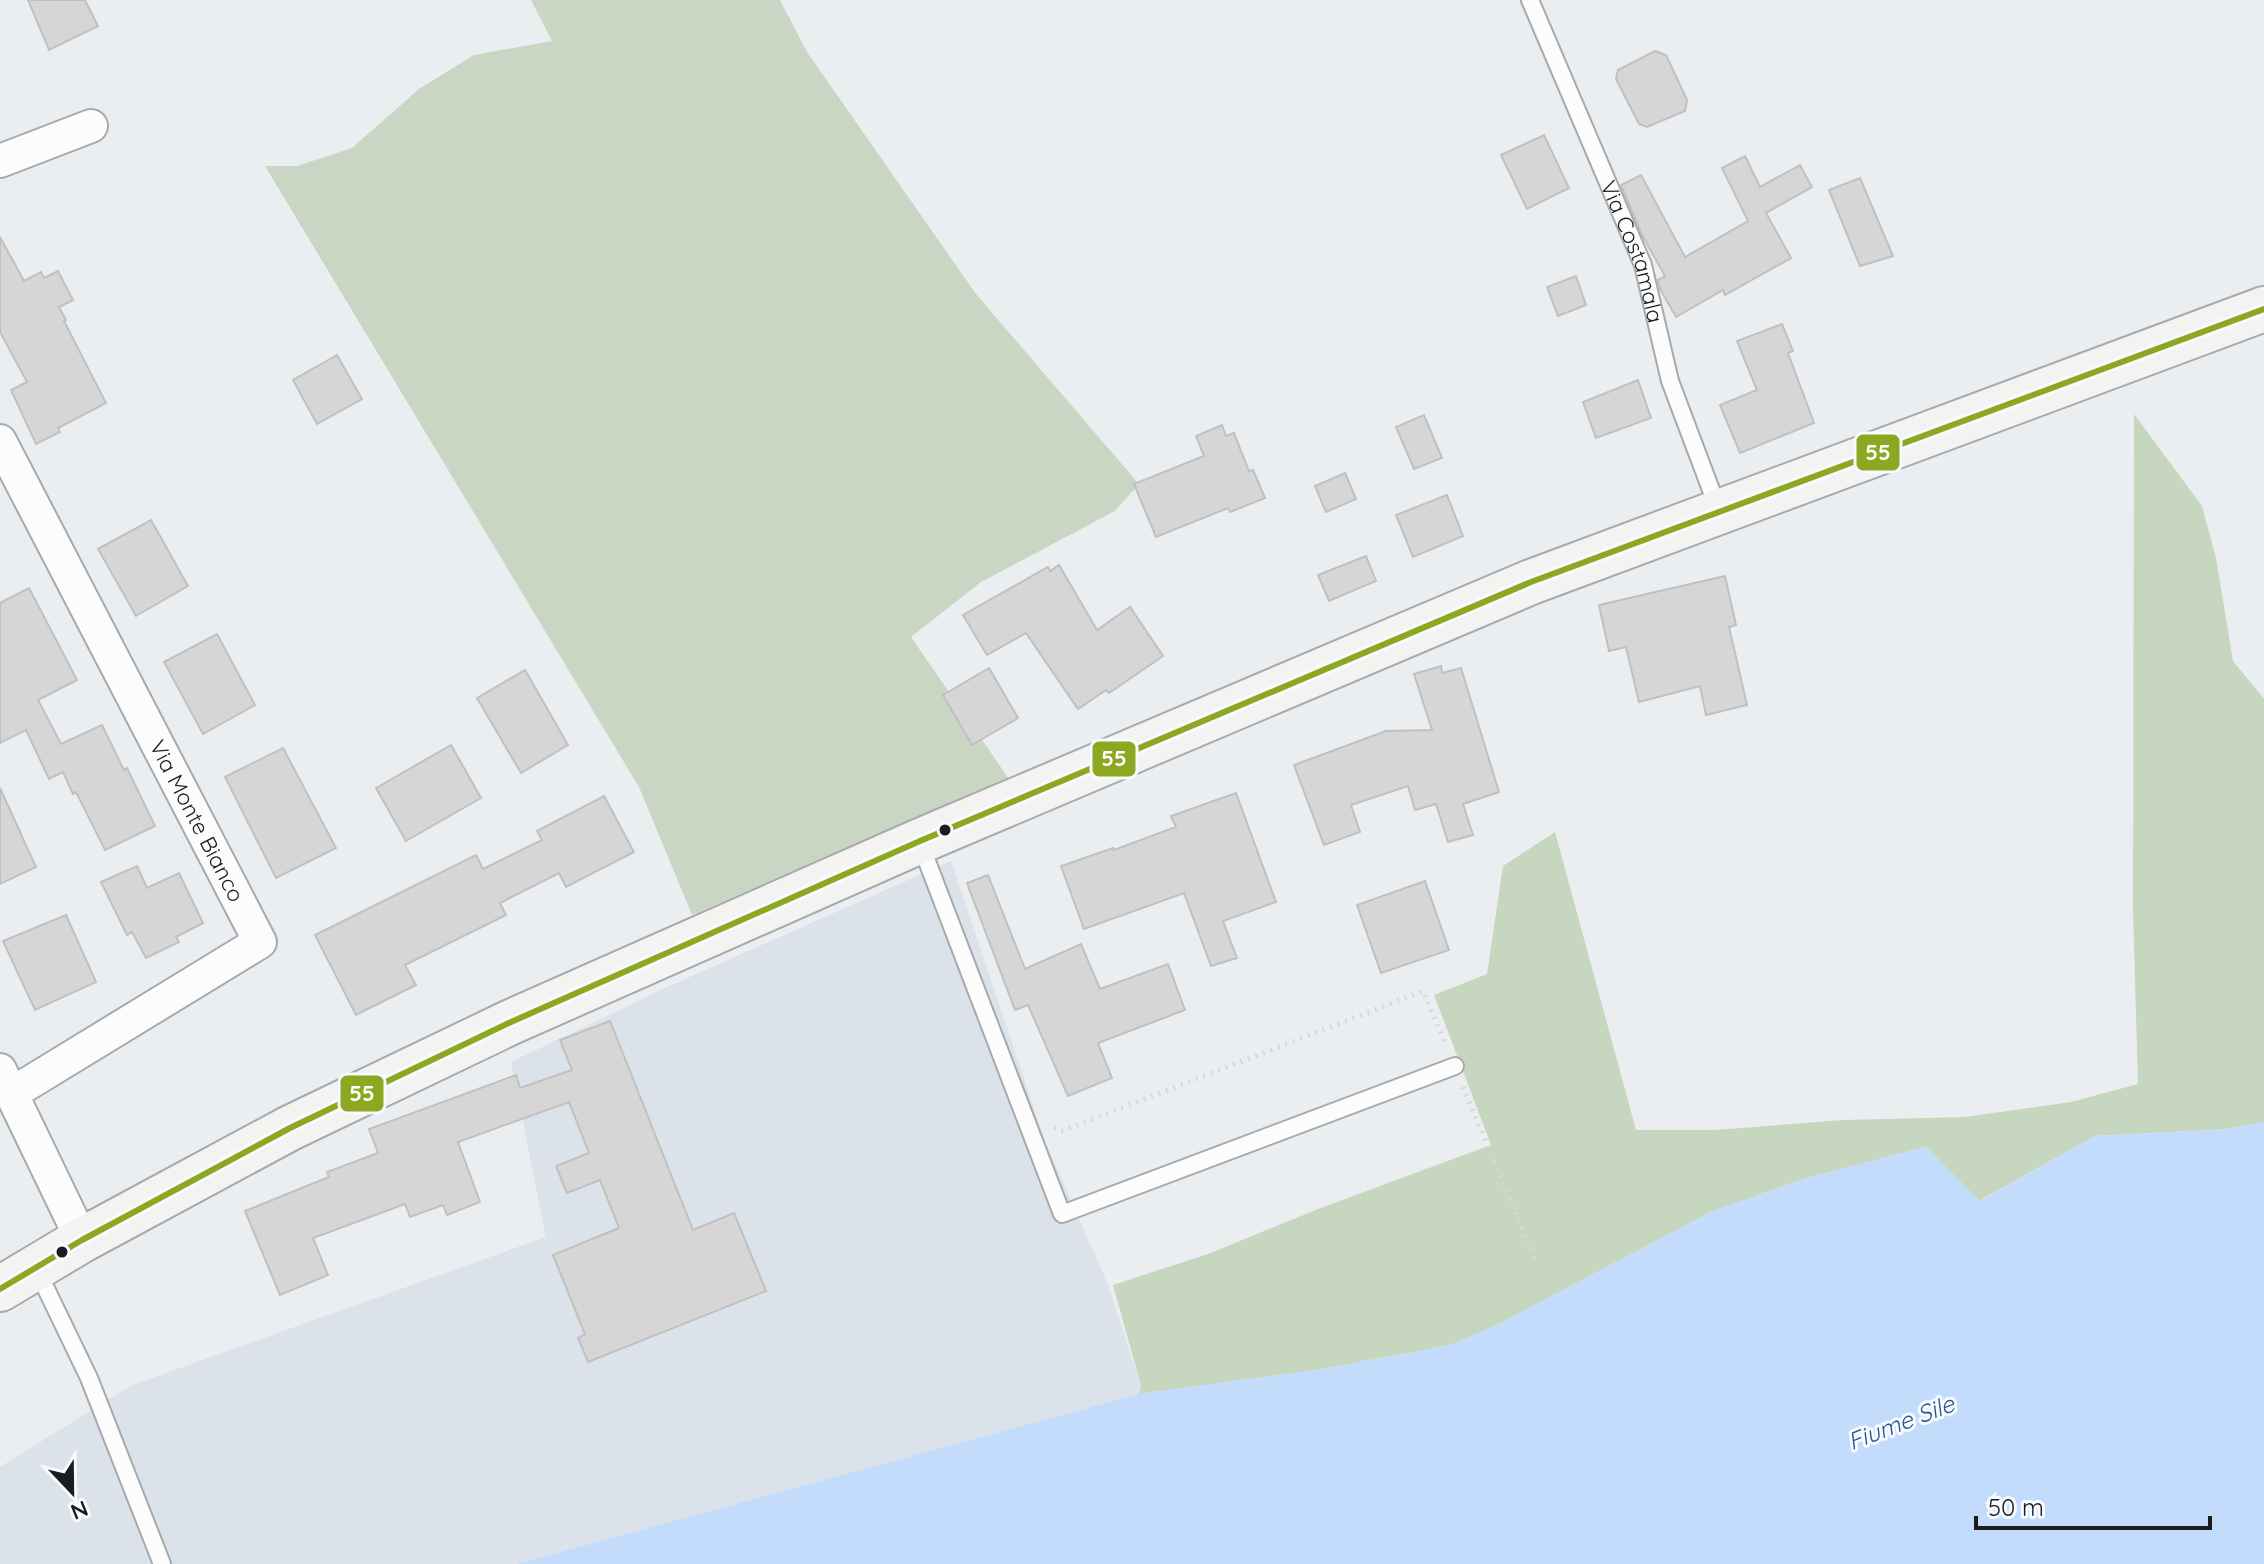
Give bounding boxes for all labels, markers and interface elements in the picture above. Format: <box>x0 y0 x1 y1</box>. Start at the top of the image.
street label: Via Costamala <box>1595 176 1670 325</box>
line badge: 55 <box>1855 433 1901 472</box>
text: 55 <box>1865 438 1891 466</box>
street label: Via Monte Bianco <box>144 735 251 907</box>
line badge: 55 <box>1091 740 1137 778</box>
text: 55 <box>1101 744 1127 772</box>
unlabelled marker <box>937 822 953 838</box>
line badge: 55 <box>339 1074 385 1113</box>
text: 55 <box>349 1079 375 1107</box>
unlabelled marker <box>54 1244 70 1260</box>
water label: Fiume Sile <box>1843 1388 1960 1456</box>
north arrow <box>32 1452 112 1532</box>
scale bar <box>1976 1480 2210 1530</box>
text: 50 m <box>1988 1492 2044 1522</box>
text: N <box>67 1495 92 1527</box>

